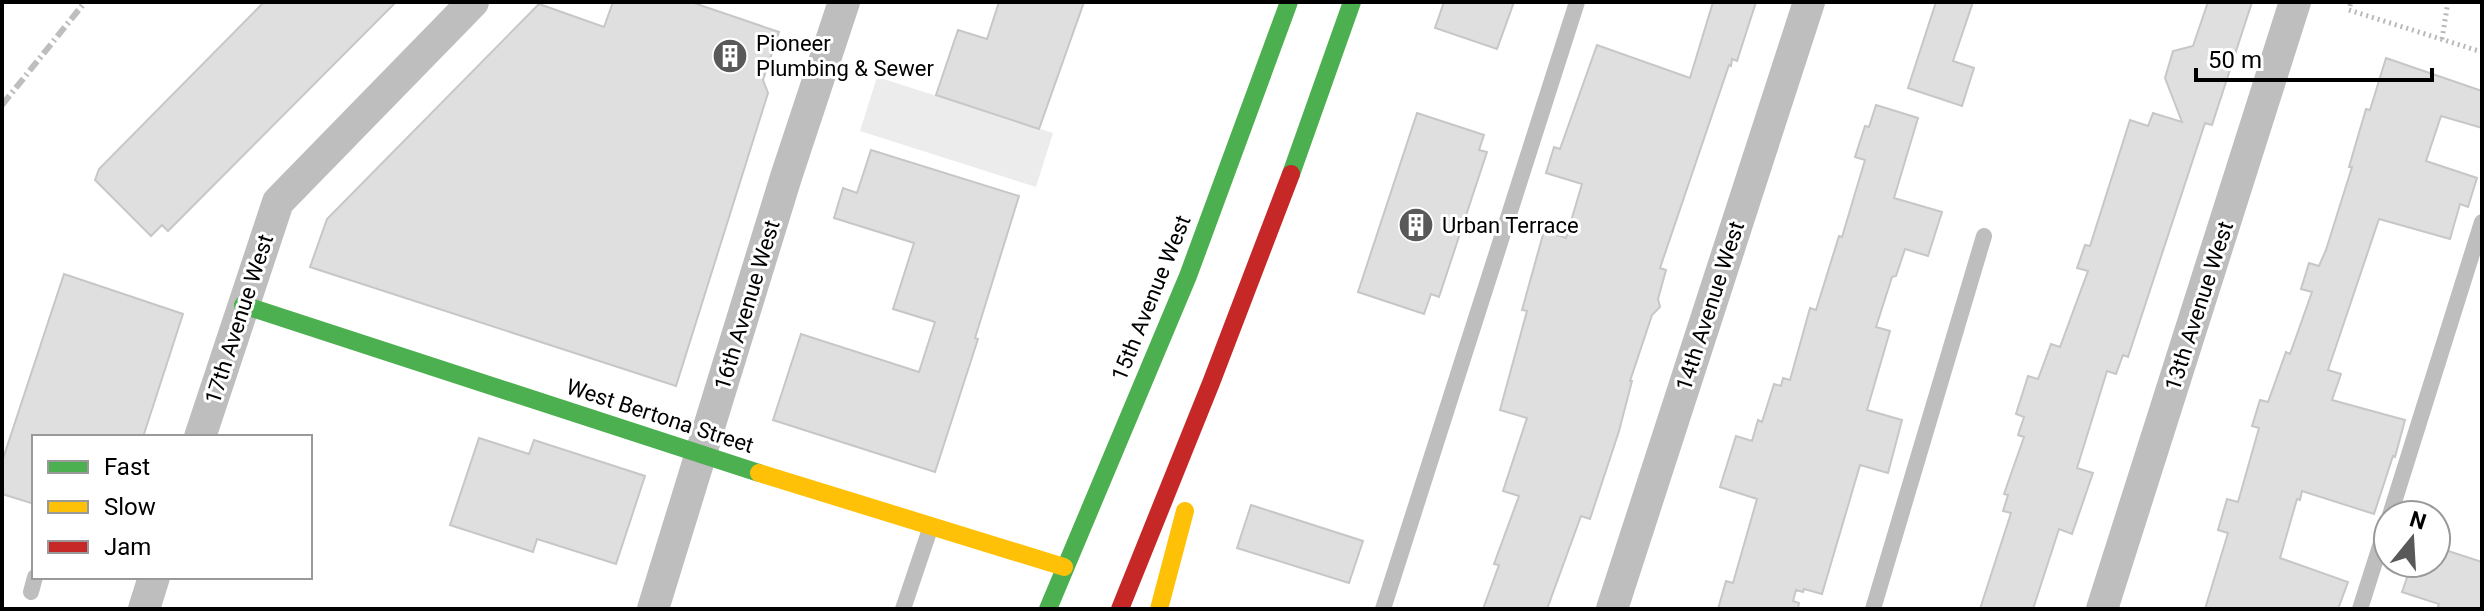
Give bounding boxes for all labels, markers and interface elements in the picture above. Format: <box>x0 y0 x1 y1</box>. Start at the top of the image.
place label: Pioneer Plumbing & Sewer <box>756 31 934 81</box>
scale bar <box>2196 32 2432 82</box>
building icon: Pioneer Plumbing & Sewer <box>711 37 749 75</box>
text: 50 m <box>2208 46 2262 74</box>
building icon: Urban Terrace <box>1397 206 1435 244</box>
street label: 15th Avenue West <box>1106 212 1196 384</box>
place label: Urban Terrace <box>1442 213 1579 238</box>
street label: 16th Avenue West <box>709 217 785 393</box>
street label: 14th Avenue West <box>1671 218 1749 394</box>
street label: 13th Avenue West <box>2160 218 2238 394</box>
street label: 17th Avenue West <box>200 231 278 407</box>
street label: West Bertona Street <box>563 374 757 458</box>
legend <box>32 435 312 579</box>
text: Fast <box>104 453 150 481</box>
text: Slow <box>104 493 156 521</box>
north arrow <box>2372 499 2452 579</box>
text: N <box>2407 506 2429 535</box>
text: Jam <box>104 533 151 561</box>

